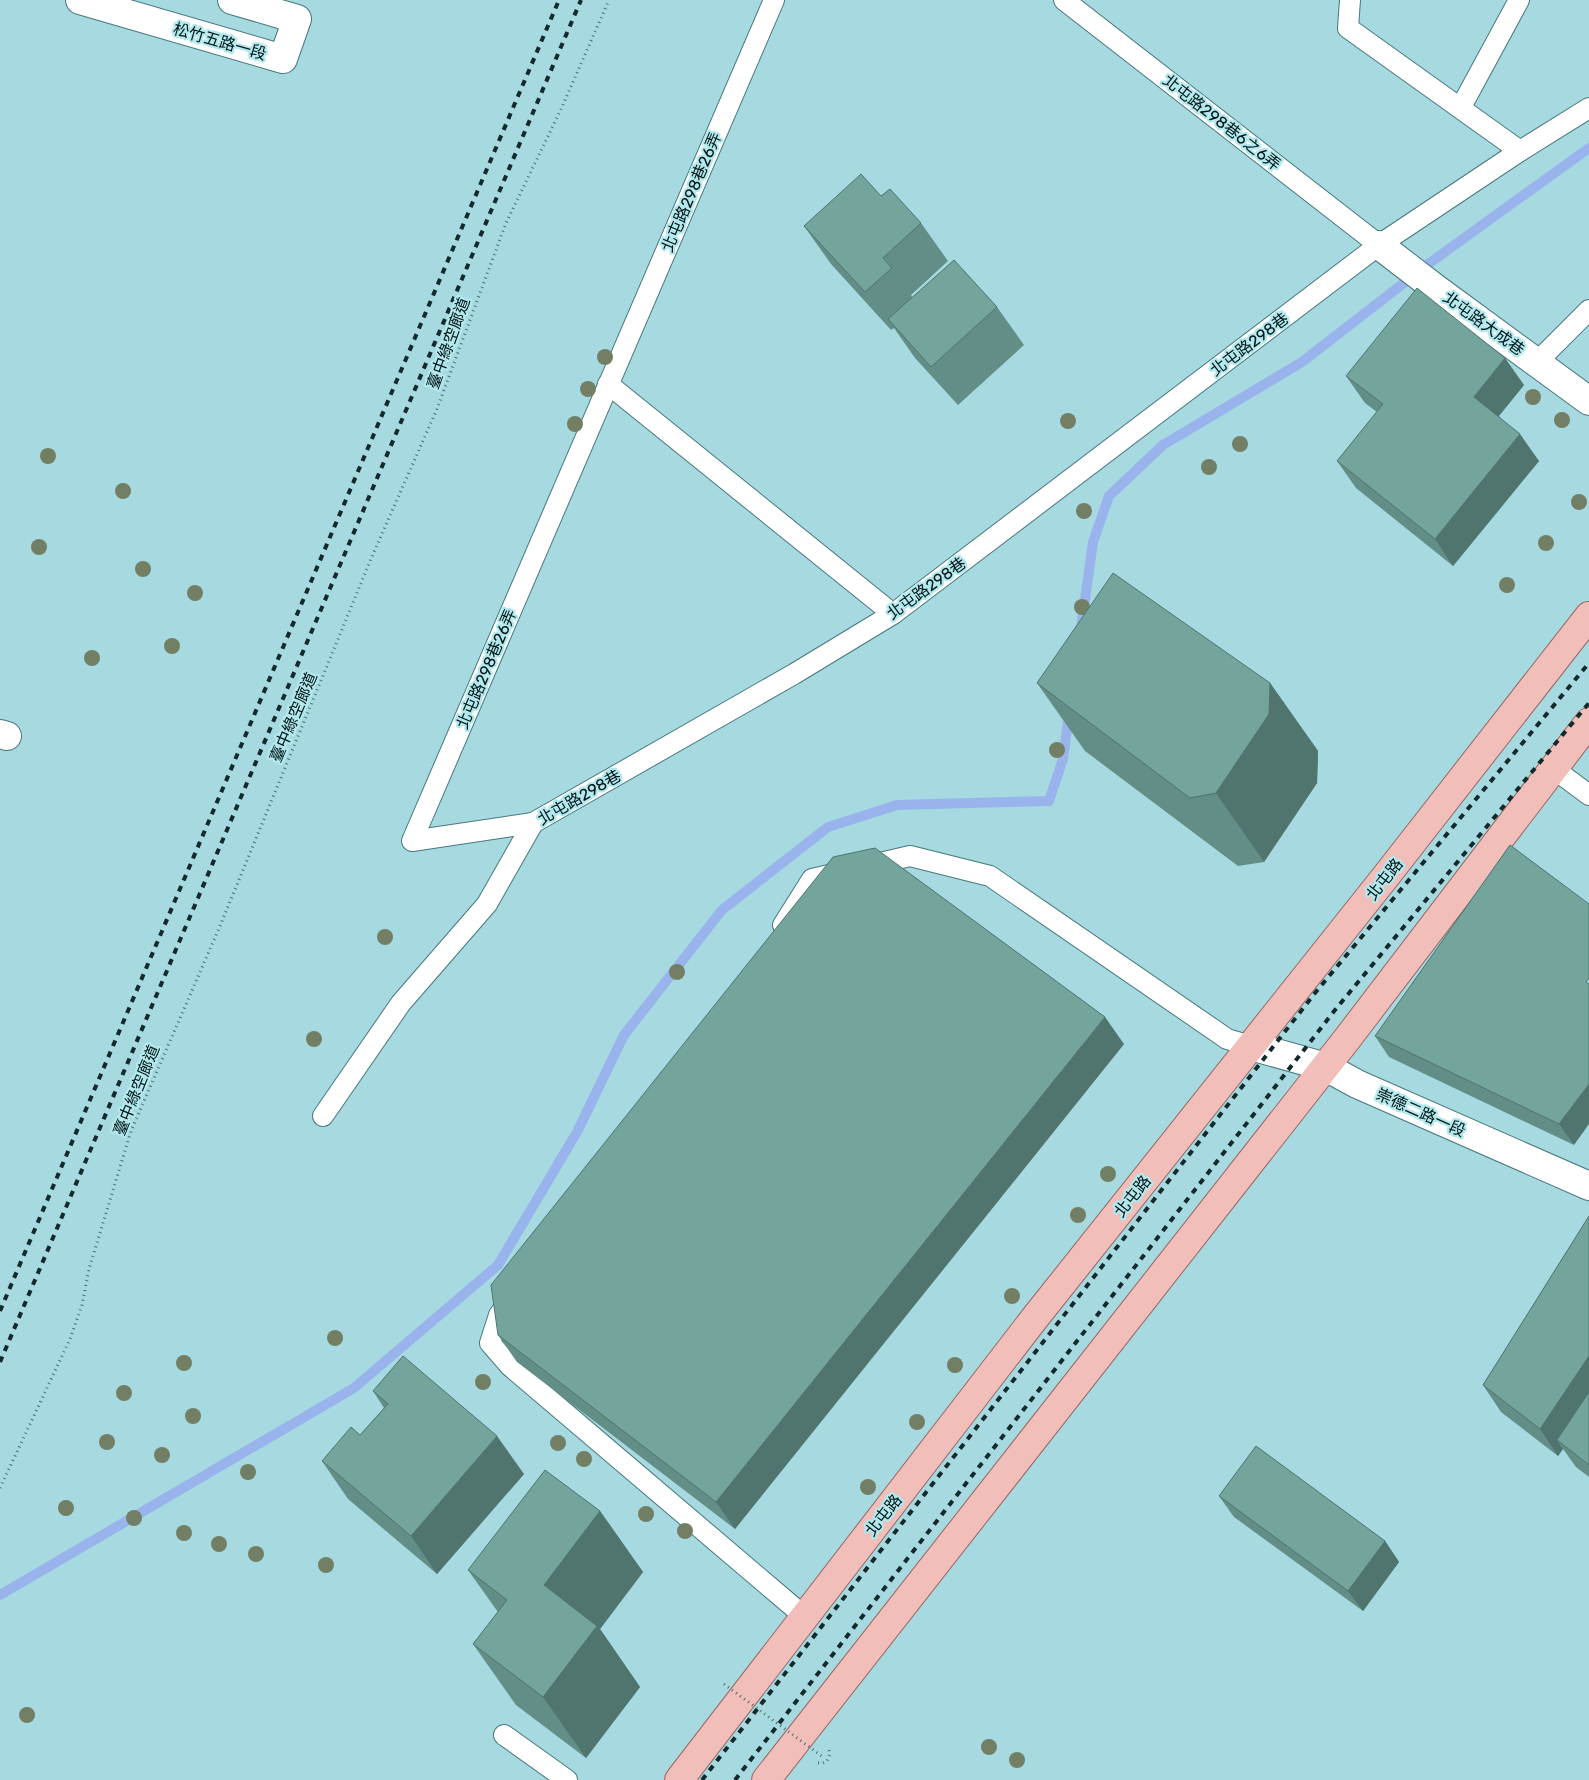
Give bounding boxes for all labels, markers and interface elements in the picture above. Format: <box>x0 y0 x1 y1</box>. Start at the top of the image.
street label: 松竹五路一段 <box>171 19 269 64</box>
street label: 北屯路298巷6之6弄 <box>1159 70 1284 174</box>
street label: 北屯路298巷26弄 <box>658 130 725 255</box>
street label: 北屯路大成巷 <box>1439 288 1528 359</box>
street label: 臺中綠空廊道 <box>423 295 474 392</box>
street label: 北屯路298巷 <box>1206 309 1292 380</box>
street label: 北屯路298巷 <box>883 553 970 623</box>
street label: 北屯路298巷26弄 <box>453 607 520 732</box>
street label: 臺中綠空廊道 <box>266 669 321 765</box>
street label: 北屯路298巷 <box>534 766 624 829</box>
street label: 北屯路 <box>1362 855 1407 904</box>
street label: 臺中綠空廊道 <box>110 1042 163 1138</box>
street label: 崇德二路一段 <box>1373 1084 1469 1141</box>
street label: 北屯路 <box>1110 1172 1155 1221</box>
street label: 北屯路 <box>861 1491 906 1540</box>

